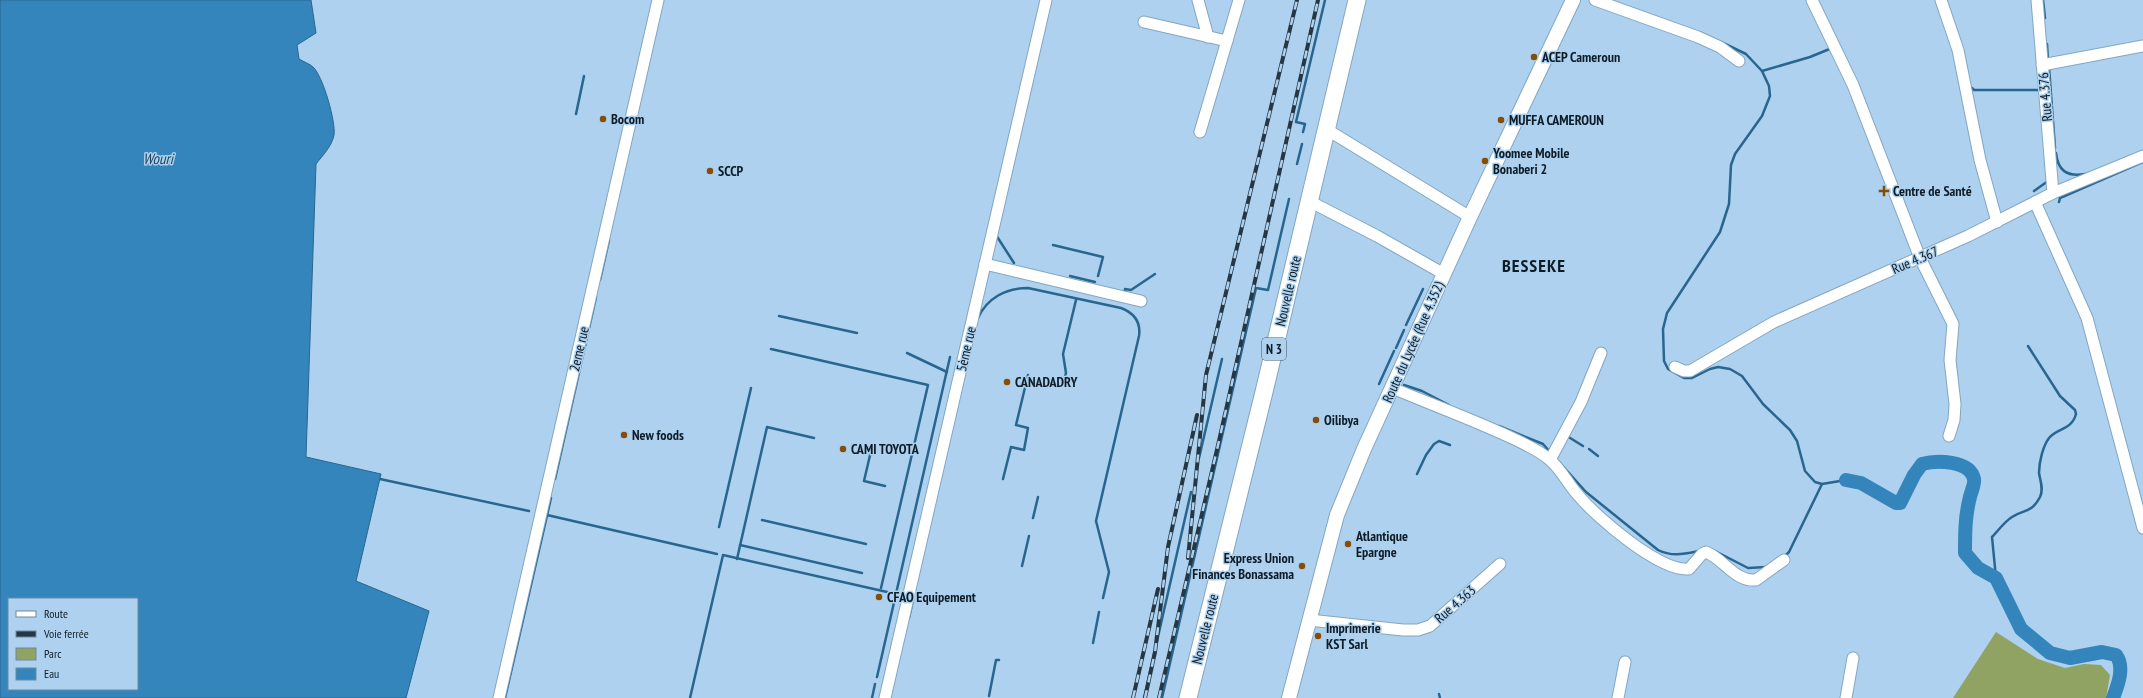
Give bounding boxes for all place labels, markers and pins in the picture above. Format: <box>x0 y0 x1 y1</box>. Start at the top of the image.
place label: ACEP Cameroun <box>1541 48 1620 66</box>
marker: ACEP Cameroun <box>1529 52 1539 62</box>
place label: Bocom <box>611 110 644 128</box>
place label: MUFFA CAMEROUN <box>1509 111 1604 129</box>
marker: Bocom <box>598 114 608 124</box>
marker: MUFFA CAMEROUN <box>1496 115 1506 125</box>
place label: Yoomee Mobile Bonaberi 2 <box>1492 144 1570 178</box>
marker: Yoomee Mobile Bonaberi 2 <box>1480 156 1490 166</box>
place label: SCCP <box>718 162 744 180</box>
marker: SCCP <box>705 166 715 176</box>
place label: Centre de Santé <box>1893 182 1972 200</box>
marker: Centre de Santé <box>1878 185 1890 197</box>
place label: CANADADRY <box>1015 373 1077 391</box>
marker: CANADADRY <box>1002 377 1012 387</box>
place label: Oilibya <box>1324 411 1359 429</box>
marker: Oilibya <box>1311 415 1321 425</box>
place label: New foods <box>632 426 684 444</box>
marker: New foods <box>619 430 629 440</box>
place label: CAMI TOYOTA <box>851 440 920 458</box>
marker: CAMI TOYOTA <box>838 444 848 454</box>
place label: Atlantique Epargne <box>1355 527 1408 561</box>
marker: Atlantique Epargne <box>1343 539 1353 549</box>
place label: Express Union Finances Bonassama <box>1192 549 1294 583</box>
marker: Express Union Finances Bonassama <box>1297 561 1307 571</box>
place label: CFAO Equipement <box>887 588 976 606</box>
marker: CFAO Equipement <box>874 592 884 602</box>
place label: Imprimerie KST Sarl <box>1326 619 1381 653</box>
marker: Imprimerie KST Sarl <box>1313 631 1323 641</box>

